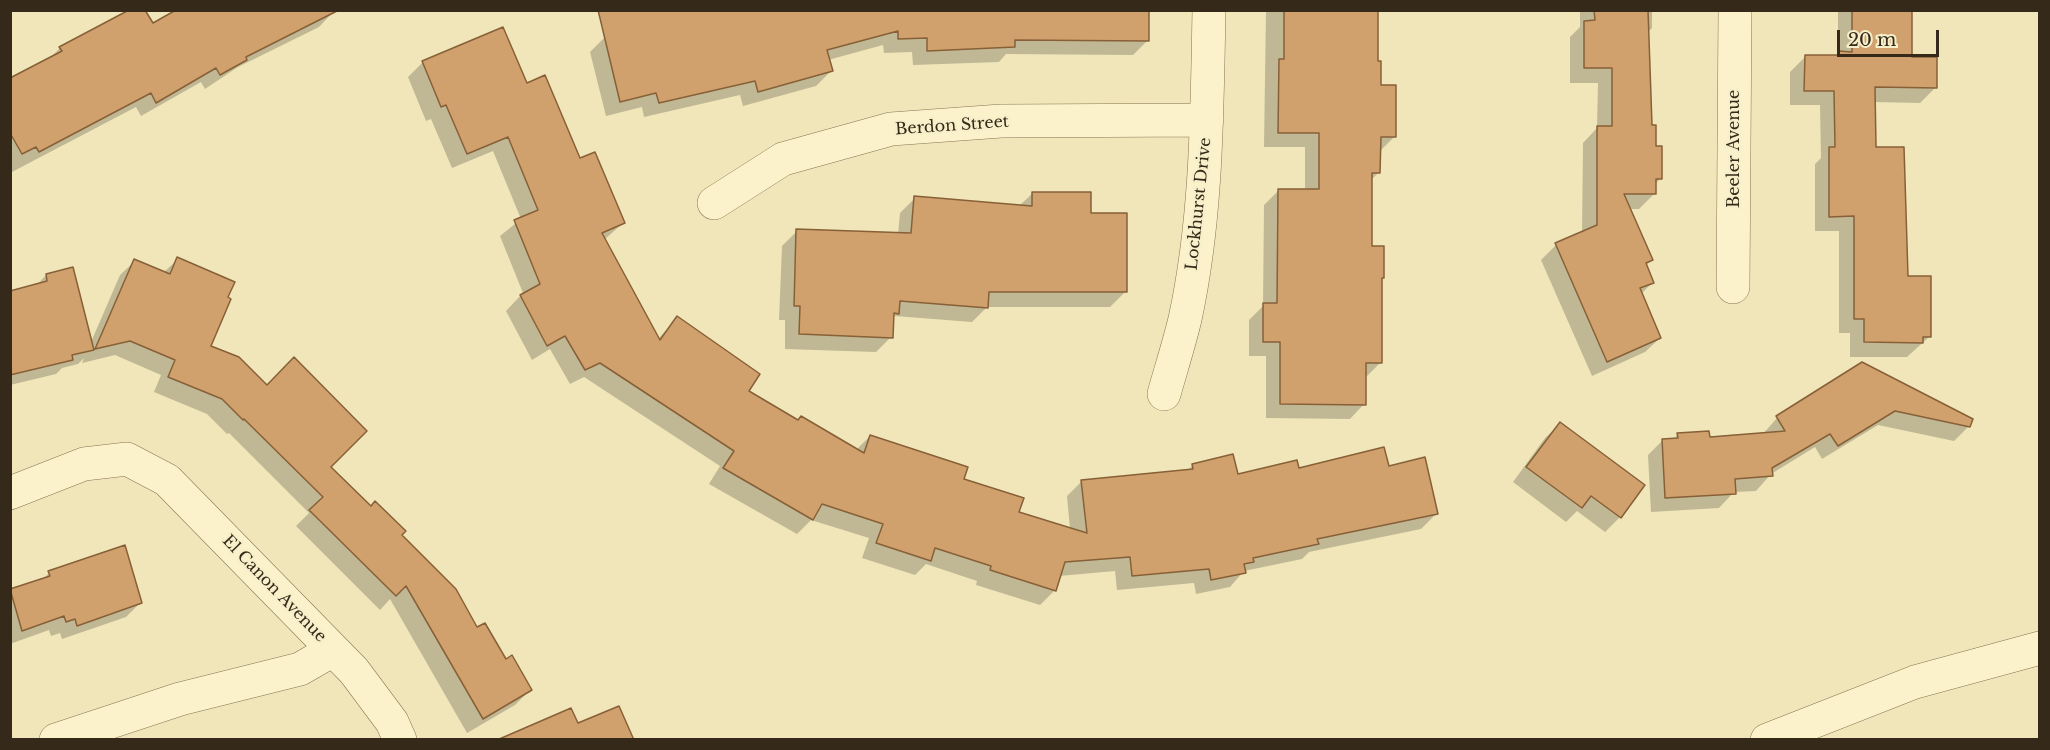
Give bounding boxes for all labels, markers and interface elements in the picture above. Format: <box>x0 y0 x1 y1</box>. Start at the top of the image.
scale bar <box>1840 18 1942 56</box>
text: 20 m <box>1848 29 1896 51</box>
street label: Beeler Avenue <box>1724 90 1744 208</box>
street label: Berdon Street <box>895 112 1009 140</box>
street label: Lockhurst Drive <box>1182 137 1216 271</box>
street label: El Canon Avenue <box>218 532 330 646</box>

